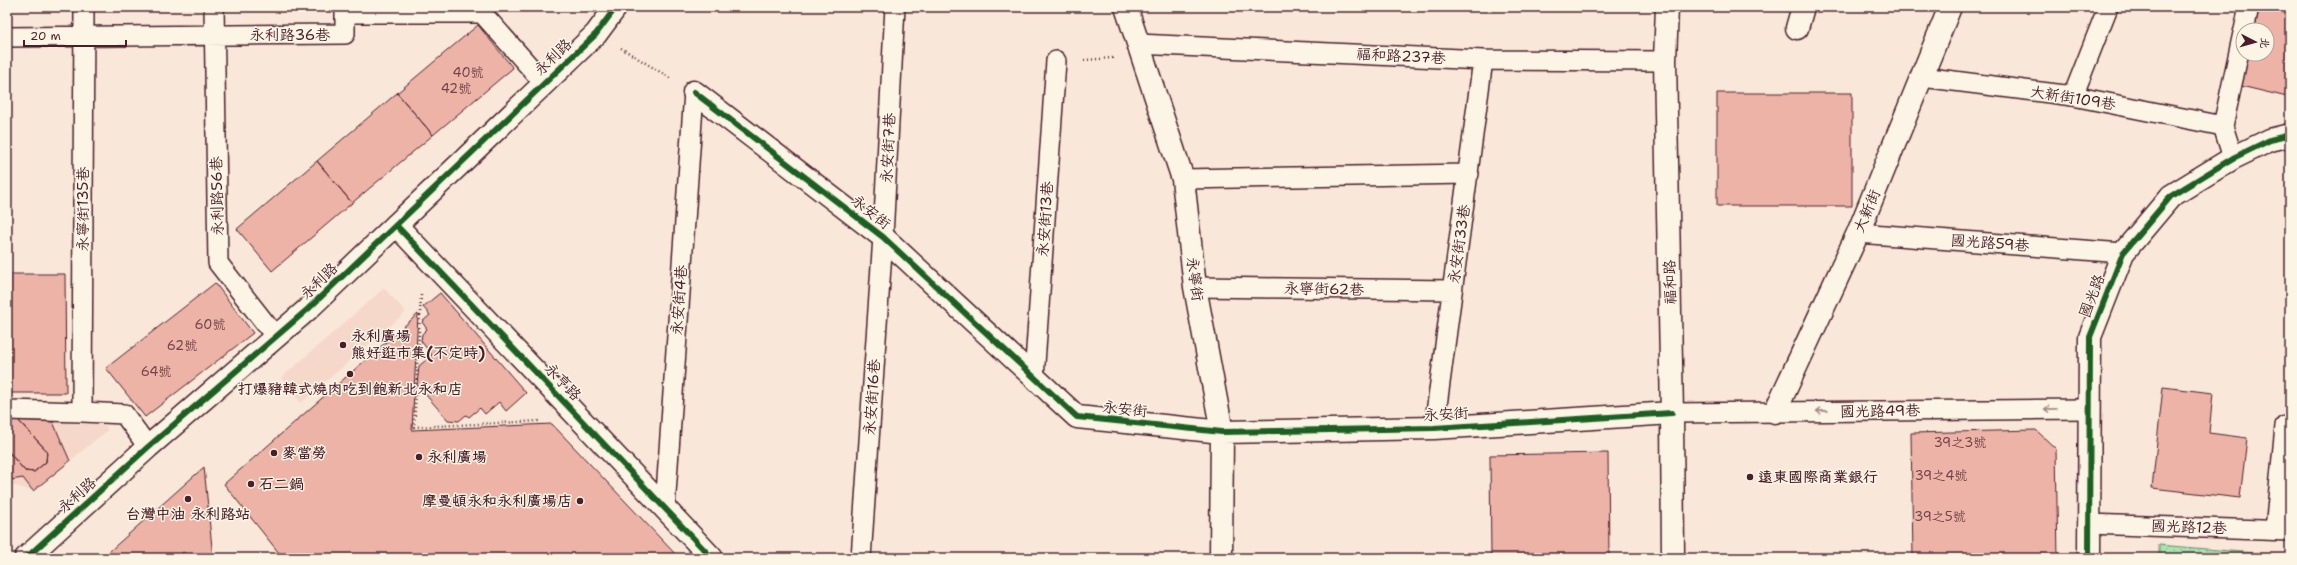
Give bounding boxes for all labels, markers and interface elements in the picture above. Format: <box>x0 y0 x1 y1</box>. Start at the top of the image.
scale bar <box>24 22 126 48</box>
north arrow <box>2235 22 2275 62</box>
street label: 永利路36巷 <box>250 25 330 45</box>
text: 20 m <box>30 28 61 44</box>
street label: 永利路 <box>530 34 576 80</box>
text: 北 <box>2256 37 2272 49</box>
street label: 福和路237巷 <box>1356 44 1446 68</box>
house number: 40號 <box>452 64 484 81</box>
house number: 42號 <box>441 80 471 97</box>
street label: 大新街109巷 <box>2029 81 2117 115</box>
street label: 永安街7巷 <box>876 112 900 184</box>
street label: 永利路56巷 <box>206 156 228 236</box>
street label: 永寧街135巷 <box>73 167 93 251</box>
street label: 永安街13巷 <box>1032 180 1058 258</box>
street label: 大新街 <box>1849 186 1885 236</box>
street label: 永安街 <box>847 190 895 234</box>
street label: 永安街33巷 <box>1444 203 1474 285</box>
street label: 國光路59巷 <box>1950 230 2030 256</box>
street label: 永寧街 <box>1182 255 1208 303</box>
street label: 永利路 <box>296 258 342 304</box>
street label: 福和路 <box>1660 259 1680 305</box>
street label: 永安街4巷 <box>667 264 691 336</box>
street label: 國光路 <box>2075 271 2109 321</box>
street label: 永寧街62巷 <box>1284 278 1364 300</box>
house number: 60號 <box>195 316 225 333</box>
place label: 永利廣場 熊好逛市集(不定時) <box>351 326 485 363</box>
house number: 62號 <box>167 337 197 354</box>
marker: 永利廣場 熊好逛市集(不定時) <box>338 340 348 350</box>
street label: 永安街16巷 <box>859 358 885 436</box>
street label: 永亨路 <box>540 359 586 405</box>
house number: 64號 <box>141 363 171 380</box>
marker: 打爆豬韓式燒肉吃到飽新北永和店 <box>345 369 355 379</box>
place label: 打爆豬韓式燒肉吃到飽新北永和店 <box>237 379 463 399</box>
street label: 永安街 <box>1102 397 1148 421</box>
street label: 國光路49巷 <box>1840 400 1920 422</box>
street label: 永安街 <box>1423 403 1469 425</box>
one-way arrow <box>2044 405 2057 413</box>
one-way arrow <box>1816 407 1829 415</box>
house number: 39之3號 <box>1934 434 1986 451</box>
place label: 麥當勞 <box>282 443 327 463</box>
place label: 永利廣場 <box>427 447 487 467</box>
marker: 麥當勞 <box>269 448 279 458</box>
marker: 永利廣場 <box>414 452 424 462</box>
place label: 遠東國際商業銀行 <box>1758 467 1878 487</box>
house number: 39之4號 <box>1915 467 1967 484</box>
marker: 遠東國際商業銀行 <box>1745 472 1755 482</box>
street label: 永利路 <box>54 473 100 517</box>
place label: 石二鍋 <box>259 474 304 494</box>
marker: 石二鍋 <box>246 479 256 489</box>
place label: 摩曼頓永和永利廣場店 <box>422 491 572 511</box>
marker: 台灣中油 永利路站 <box>183 494 193 504</box>
marker: 摩曼頓永和永利廣場店 <box>575 496 585 506</box>
place label: 台灣中油 永利路站 <box>125 504 251 524</box>
house number: 39之5號 <box>1914 508 1966 525</box>
street label: 國光路12巷 <box>2151 516 2227 538</box>

